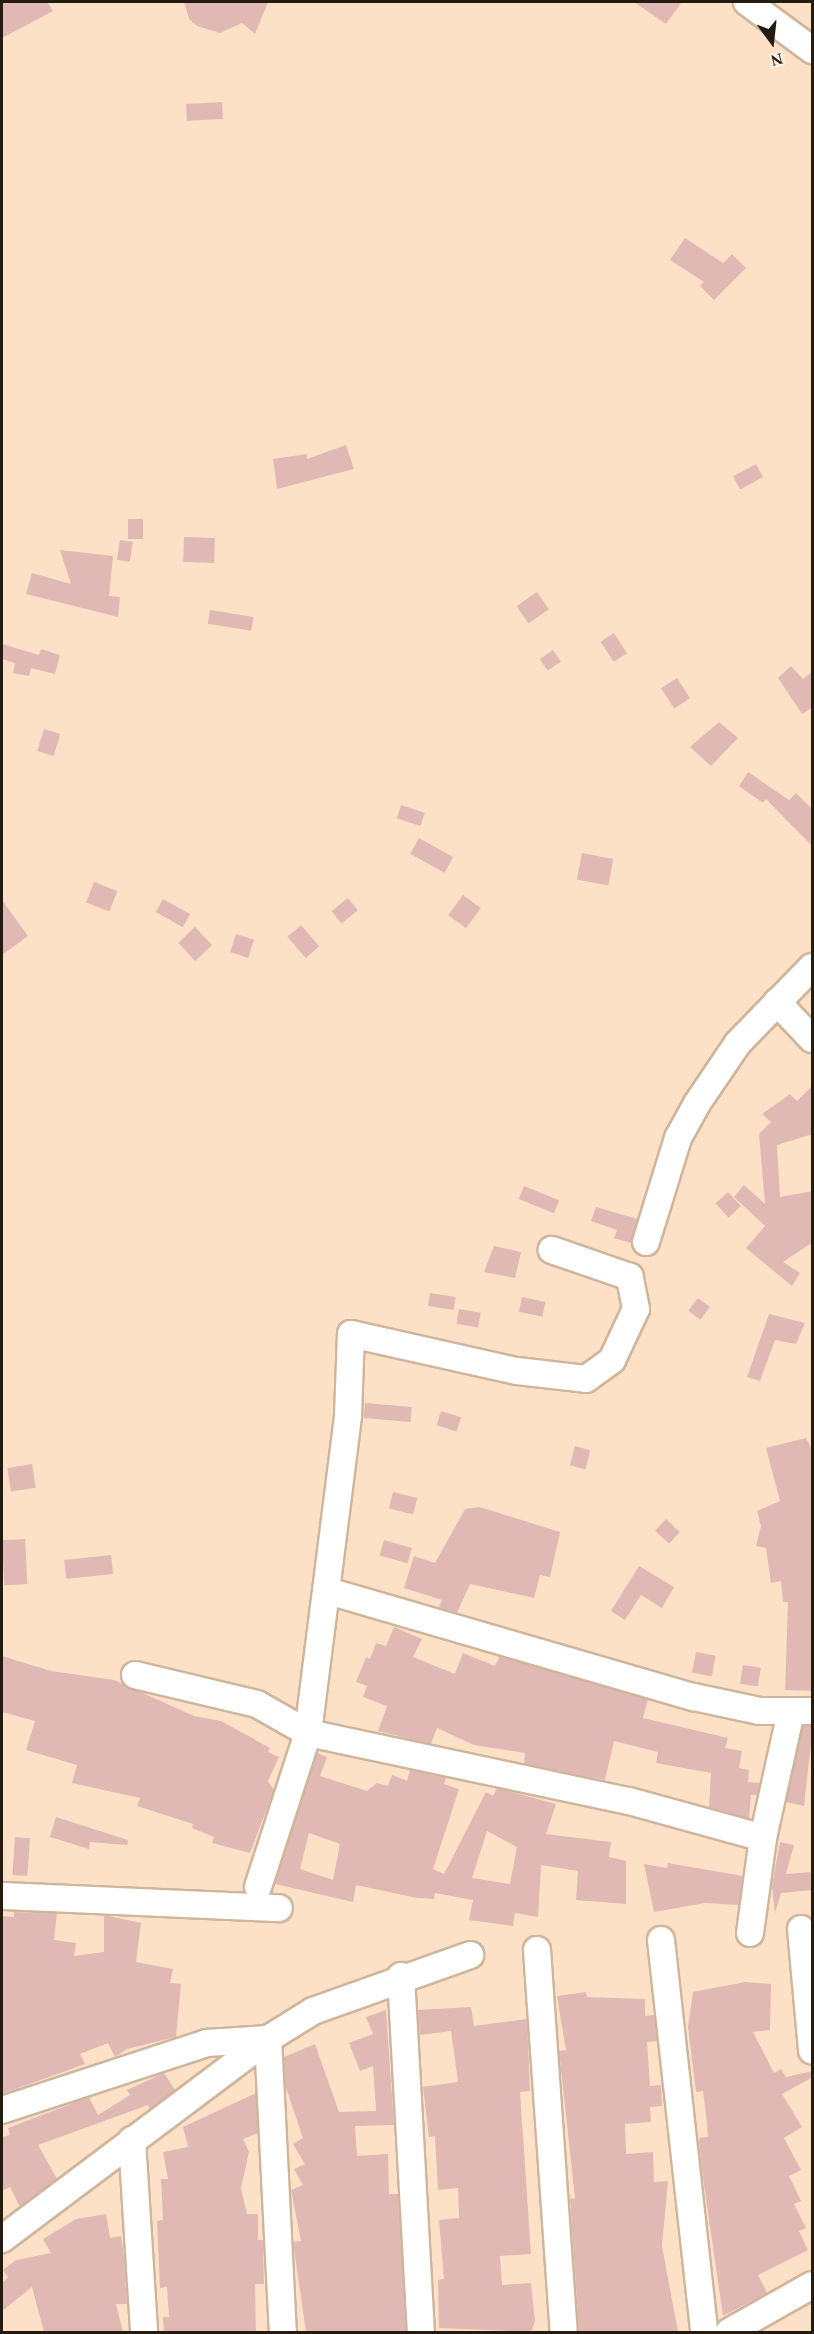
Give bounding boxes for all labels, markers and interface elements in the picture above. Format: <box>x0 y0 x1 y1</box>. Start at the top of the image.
north arrow <box>742 12 802 72</box>
text: N <box>769 50 785 70</box>

